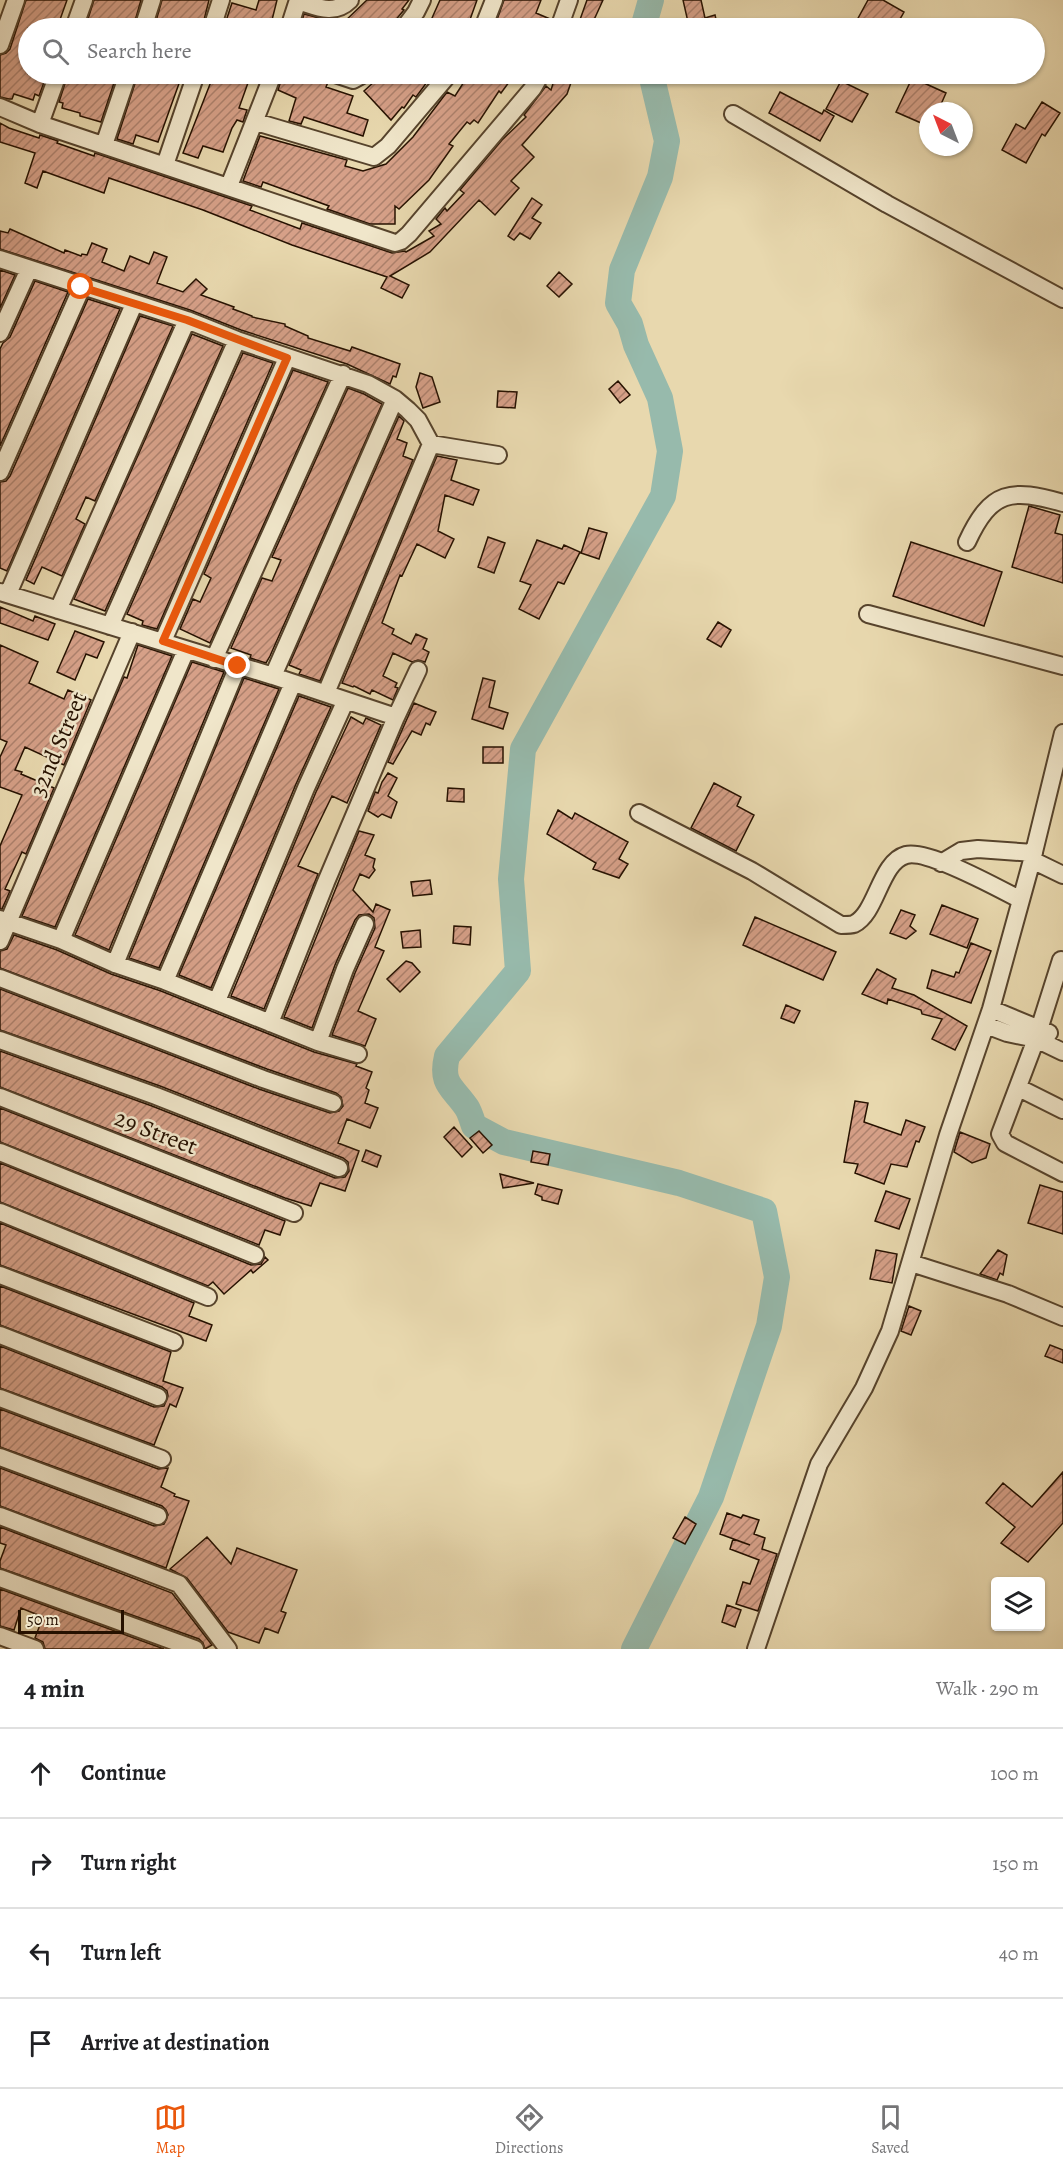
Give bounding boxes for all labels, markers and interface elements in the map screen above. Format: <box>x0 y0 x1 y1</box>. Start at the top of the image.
search box <box>18 18 1045 84</box>
icon: search <box>39 35 72 68</box>
text: Search here <box>87 36 192 66</box>
north arrow <box>919 102 973 156</box>
route start <box>67 273 93 299</box>
route end <box>224 652 250 678</box>
street label: 32nd Street <box>22 687 94 801</box>
street label: 29 Street <box>110 1102 202 1162</box>
map controls <box>991 1577 1045 1631</box>
button: layers <box>991 1577 1045 1631</box>
scale bar <box>18 1607 124 1634</box>
text: 50 m <box>27 1609 59 1631</box>
text: 4 min <box>24 1671 85 1706</box>
text: Walk · 290 m <box>936 1675 1039 1702</box>
icon: ahead <box>24 1757 57 1790</box>
text: Continue <box>81 1758 166 1788</box>
text: 100 m <box>990 1760 1039 1787</box>
icon: right <box>24 1847 57 1880</box>
text: Turn right <box>81 1848 177 1878</box>
text: 150 m <box>992 1850 1039 1877</box>
icon: left <box>24 1937 57 1970</box>
text: Turn left <box>81 1938 161 1968</box>
text: 40 m <box>999 1940 1039 1967</box>
icon: arrive <box>24 2027 57 2060</box>
text: Arrive at destination <box>81 2028 270 2058</box>
tab: Map <box>154 2101 187 2159</box>
tab: Directions <box>495 2101 563 2159</box>
tab: Saved <box>871 2101 909 2159</box>

